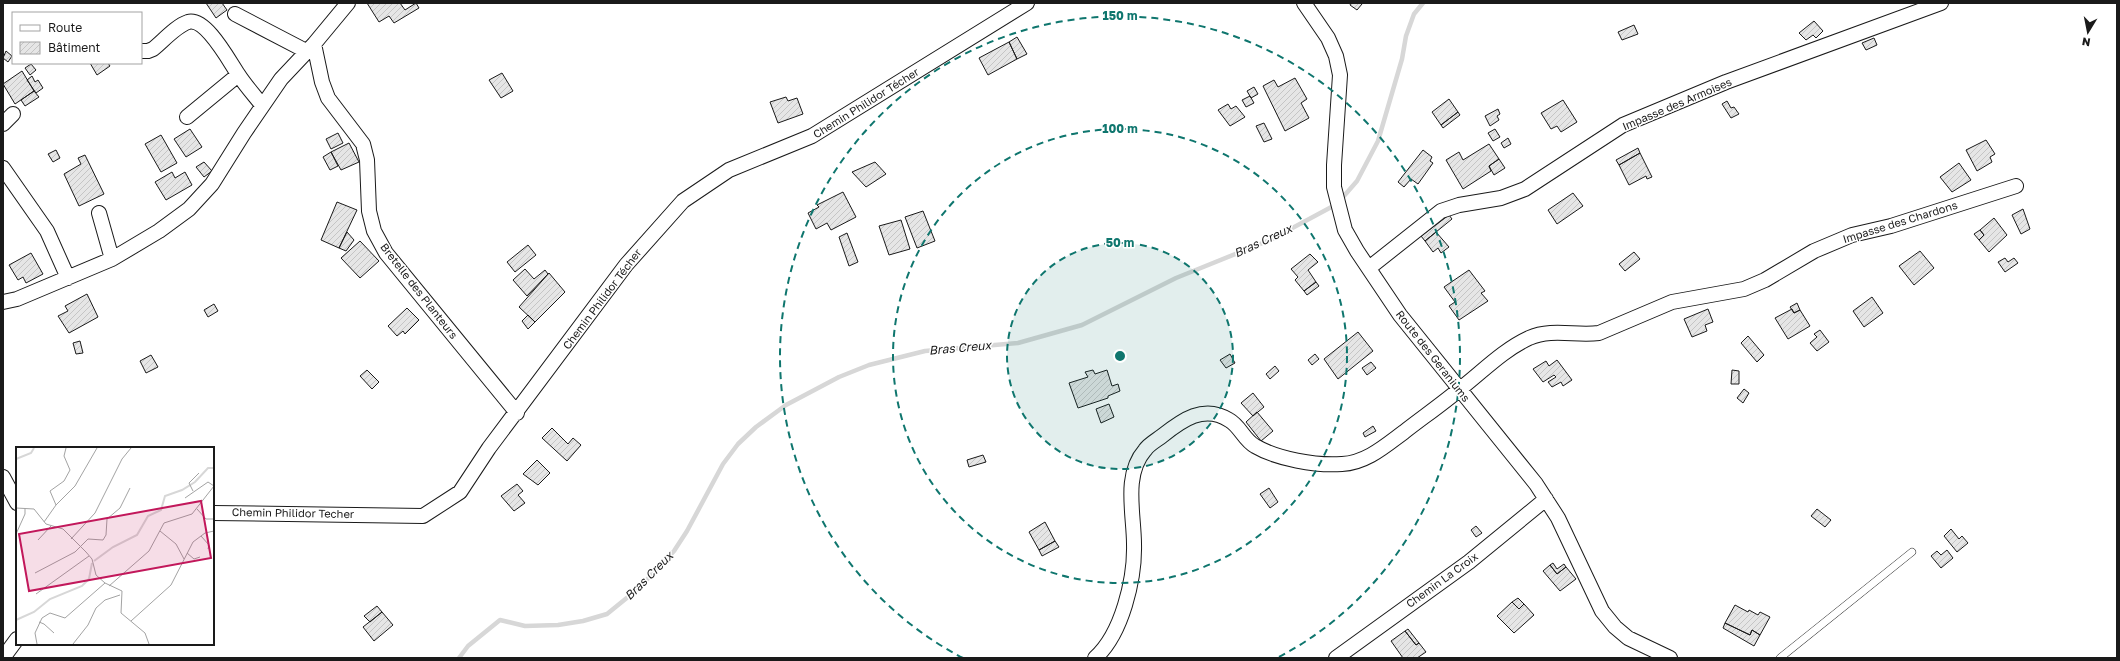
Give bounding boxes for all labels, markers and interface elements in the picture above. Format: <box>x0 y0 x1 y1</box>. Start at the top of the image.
text: 150 m <box>1103 8 1137 23</box>
legend <box>12 12 142 64</box>
north arrow <box>2068 12 2108 52</box>
text: Route <box>48 20 82 35</box>
text: N <box>2081 35 2091 49</box>
text: Bâtiment <box>48 40 101 55</box>
street label: Chemin Philidor Técher <box>810 64 922 140</box>
street label: Impasse des Armoises <box>1620 75 1734 133</box>
text: 100 m <box>1102 121 1138 136</box>
street label: Impasse des Chardons <box>1841 198 1959 245</box>
water label: Bras Creux <box>1231 220 1295 261</box>
text: 50 m <box>1106 235 1134 250</box>
street label: Bretelle des Planteurs <box>378 240 461 341</box>
street label: Chemin Philidor Técher <box>560 245 644 351</box>
street label: Route des Geraniums <box>1394 307 1473 404</box>
water label: Bras Creux <box>928 337 993 358</box>
centre of rings <box>1113 349 1127 363</box>
inset map <box>16 447 214 645</box>
street label: Chemin Philidor Techer <box>232 505 355 520</box>
water label: Bras Creux <box>621 547 677 603</box>
street label: Chemin La Croix <box>1403 549 1480 610</box>

